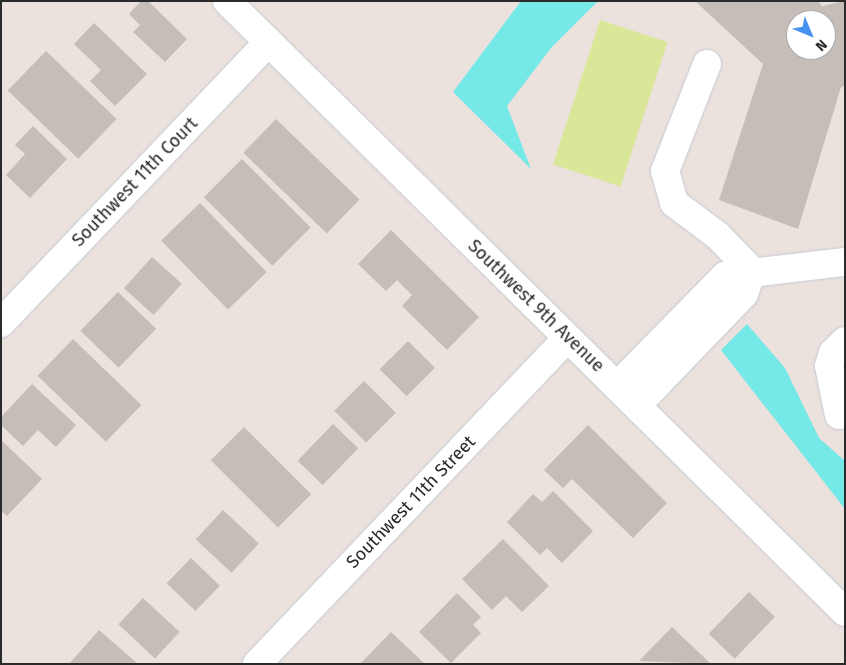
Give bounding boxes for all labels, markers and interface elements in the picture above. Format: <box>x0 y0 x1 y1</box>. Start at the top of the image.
north arrow <box>786 10 836 60</box>
text: N <box>812 36 831 55</box>
street label: Southwest 11th Court <box>68 113 202 251</box>
street label: Southwest 9th Avenue <box>463 235 609 377</box>
street label: Southwest 11th Street <box>342 431 480 573</box>

